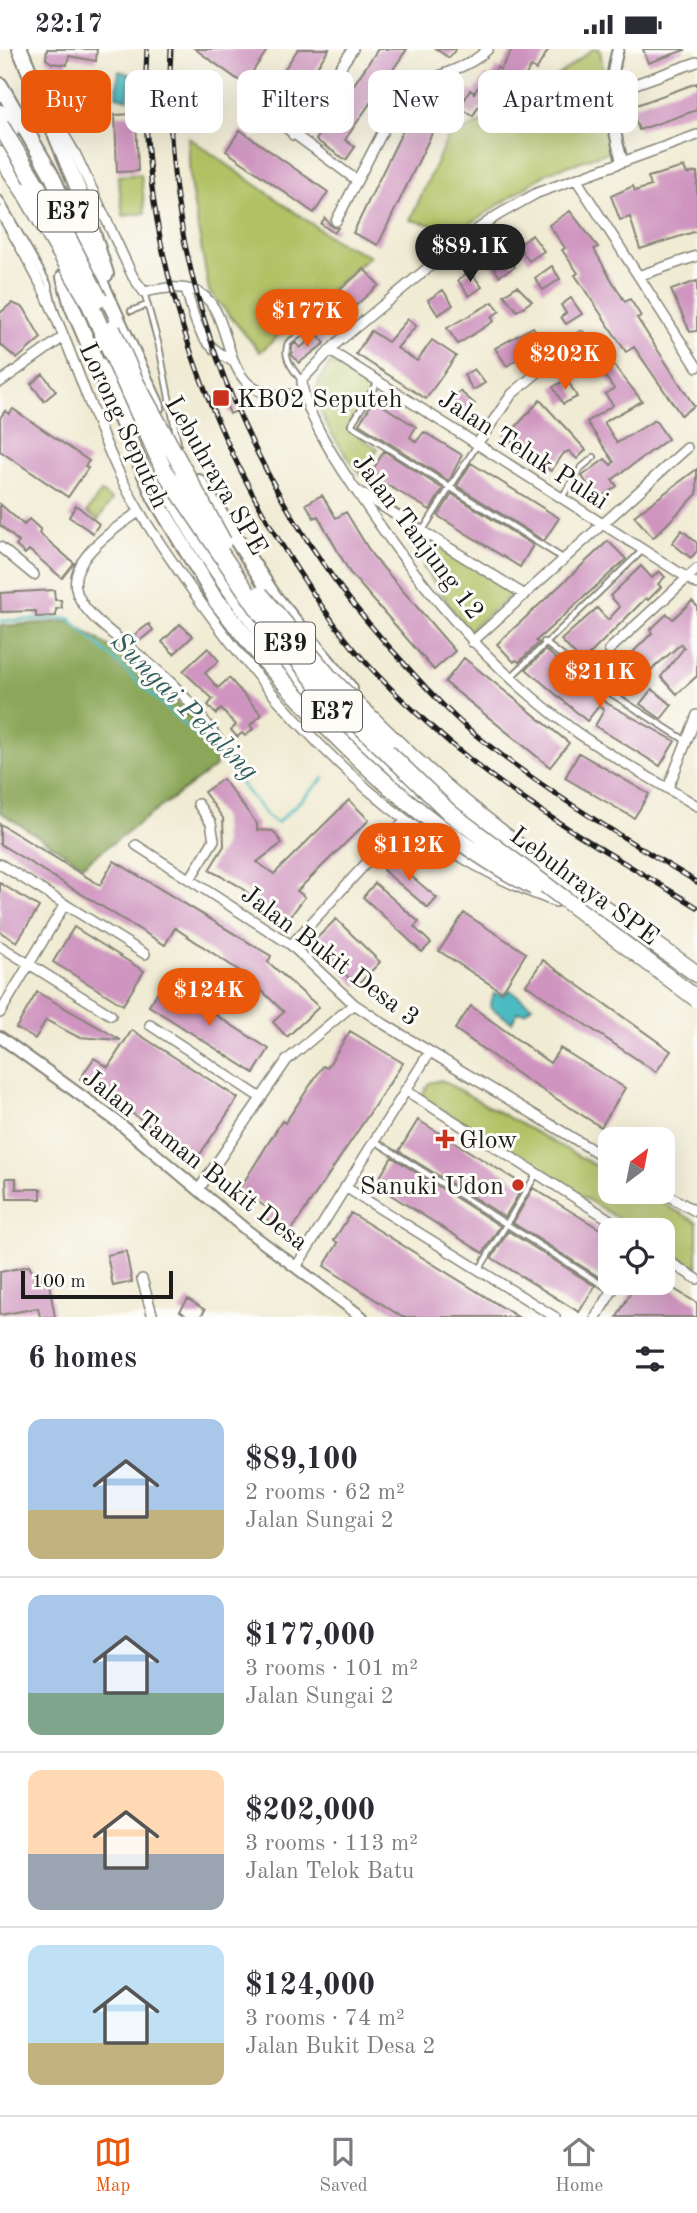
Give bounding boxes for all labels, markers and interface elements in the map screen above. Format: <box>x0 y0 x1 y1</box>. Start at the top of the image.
text: 22:17 <box>35 12 103 38</box>
chip: Buy <box>21 70 111 133</box>
chip: Rent <box>125 70 223 133</box>
chip: Filters <box>237 70 354 133</box>
chip: New <box>368 70 464 133</box>
chip: Apartment <box>478 70 638 133</box>
road number: E37 <box>38 191 98 231</box>
pin: $89.1K <box>413 225 527 284</box>
text: $89.1K <box>431 235 509 258</box>
pin: $177K <box>258 289 356 349</box>
text: $177K <box>271 300 343 323</box>
pin: $202K <box>516 333 614 392</box>
street label: Lorong Seputeh <box>73 339 173 513</box>
text: $202K <box>529 343 601 366</box>
street label: Jalan Teluk Pulai <box>433 386 613 515</box>
place label: KB02 Seputeh <box>237 387 403 413</box>
marker: KB02 Seputeh <box>211 388 231 408</box>
street label: Lebuhraya SPE <box>159 392 271 560</box>
street label: Jalan Tanjung 12 <box>347 450 488 625</box>
road number: E39 <box>255 623 315 663</box>
water label: Sungai Petaling <box>105 628 263 786</box>
pin: $211K <box>551 651 649 710</box>
text: $211K <box>564 661 636 684</box>
road number: E37 <box>302 691 362 731</box>
street label: Lebuhraya SPE <box>505 822 663 951</box>
pin: $112K <box>360 823 458 883</box>
text: $112K <box>373 834 445 857</box>
street label: Jalan Bukit Desa 3 <box>236 881 424 1032</box>
pin: $124K <box>160 969 258 1028</box>
text: $124K <box>173 979 245 1002</box>
street label: Jalan Taman Bukit Desa <box>77 1065 312 1257</box>
north arrow <box>598 1127 676 1204</box>
map controls <box>598 1127 675 1295</box>
place label: Glow <box>459 1128 517 1154</box>
marker: Glow <box>437 1131 453 1147</box>
place label: Sanuki Udon <box>360 1174 504 1200</box>
marker: Sanuki Udon <box>510 1177 526 1193</box>
button: locate <box>598 1218 675 1295</box>
scale bar <box>21 1268 173 1300</box>
text: 100 m <box>32 1273 85 1292</box>
icon: filters <box>631 1340 669 1378</box>
text: 6 homes <box>28 1344 137 1374</box>
text: $89,100 <box>245 1445 358 1475</box>
icon: home <box>84 1447 168 1531</box>
text: 2 rooms · 62 m² <box>245 1481 405 1504</box>
text: Jalan Sungai 2 <box>245 1509 394 1532</box>
text: $177,000 <box>245 1621 375 1651</box>
icon: home <box>84 1623 168 1707</box>
text: 3 rooms · 101 m² <box>245 1657 418 1680</box>
text: Jalan Sungai 2 <box>245 1685 394 1708</box>
text: $202,000 <box>245 1796 375 1826</box>
icon: home <box>84 1798 168 1882</box>
text: 3 rooms · 113 m² <box>245 1832 418 1855</box>
text: Jalan Telok Batu <box>245 1860 414 1883</box>
text: $124,000 <box>245 1971 375 2001</box>
icon: home <box>84 1973 168 2057</box>
text: 3 rooms · 74 m² <box>245 2007 405 2030</box>
text: Jalan Bukit Desa 2 <box>245 2035 436 2058</box>
tab: Map <box>94 2133 132 2198</box>
tab: Saved <box>319 2133 368 2198</box>
tab: Home <box>555 2133 603 2198</box>

